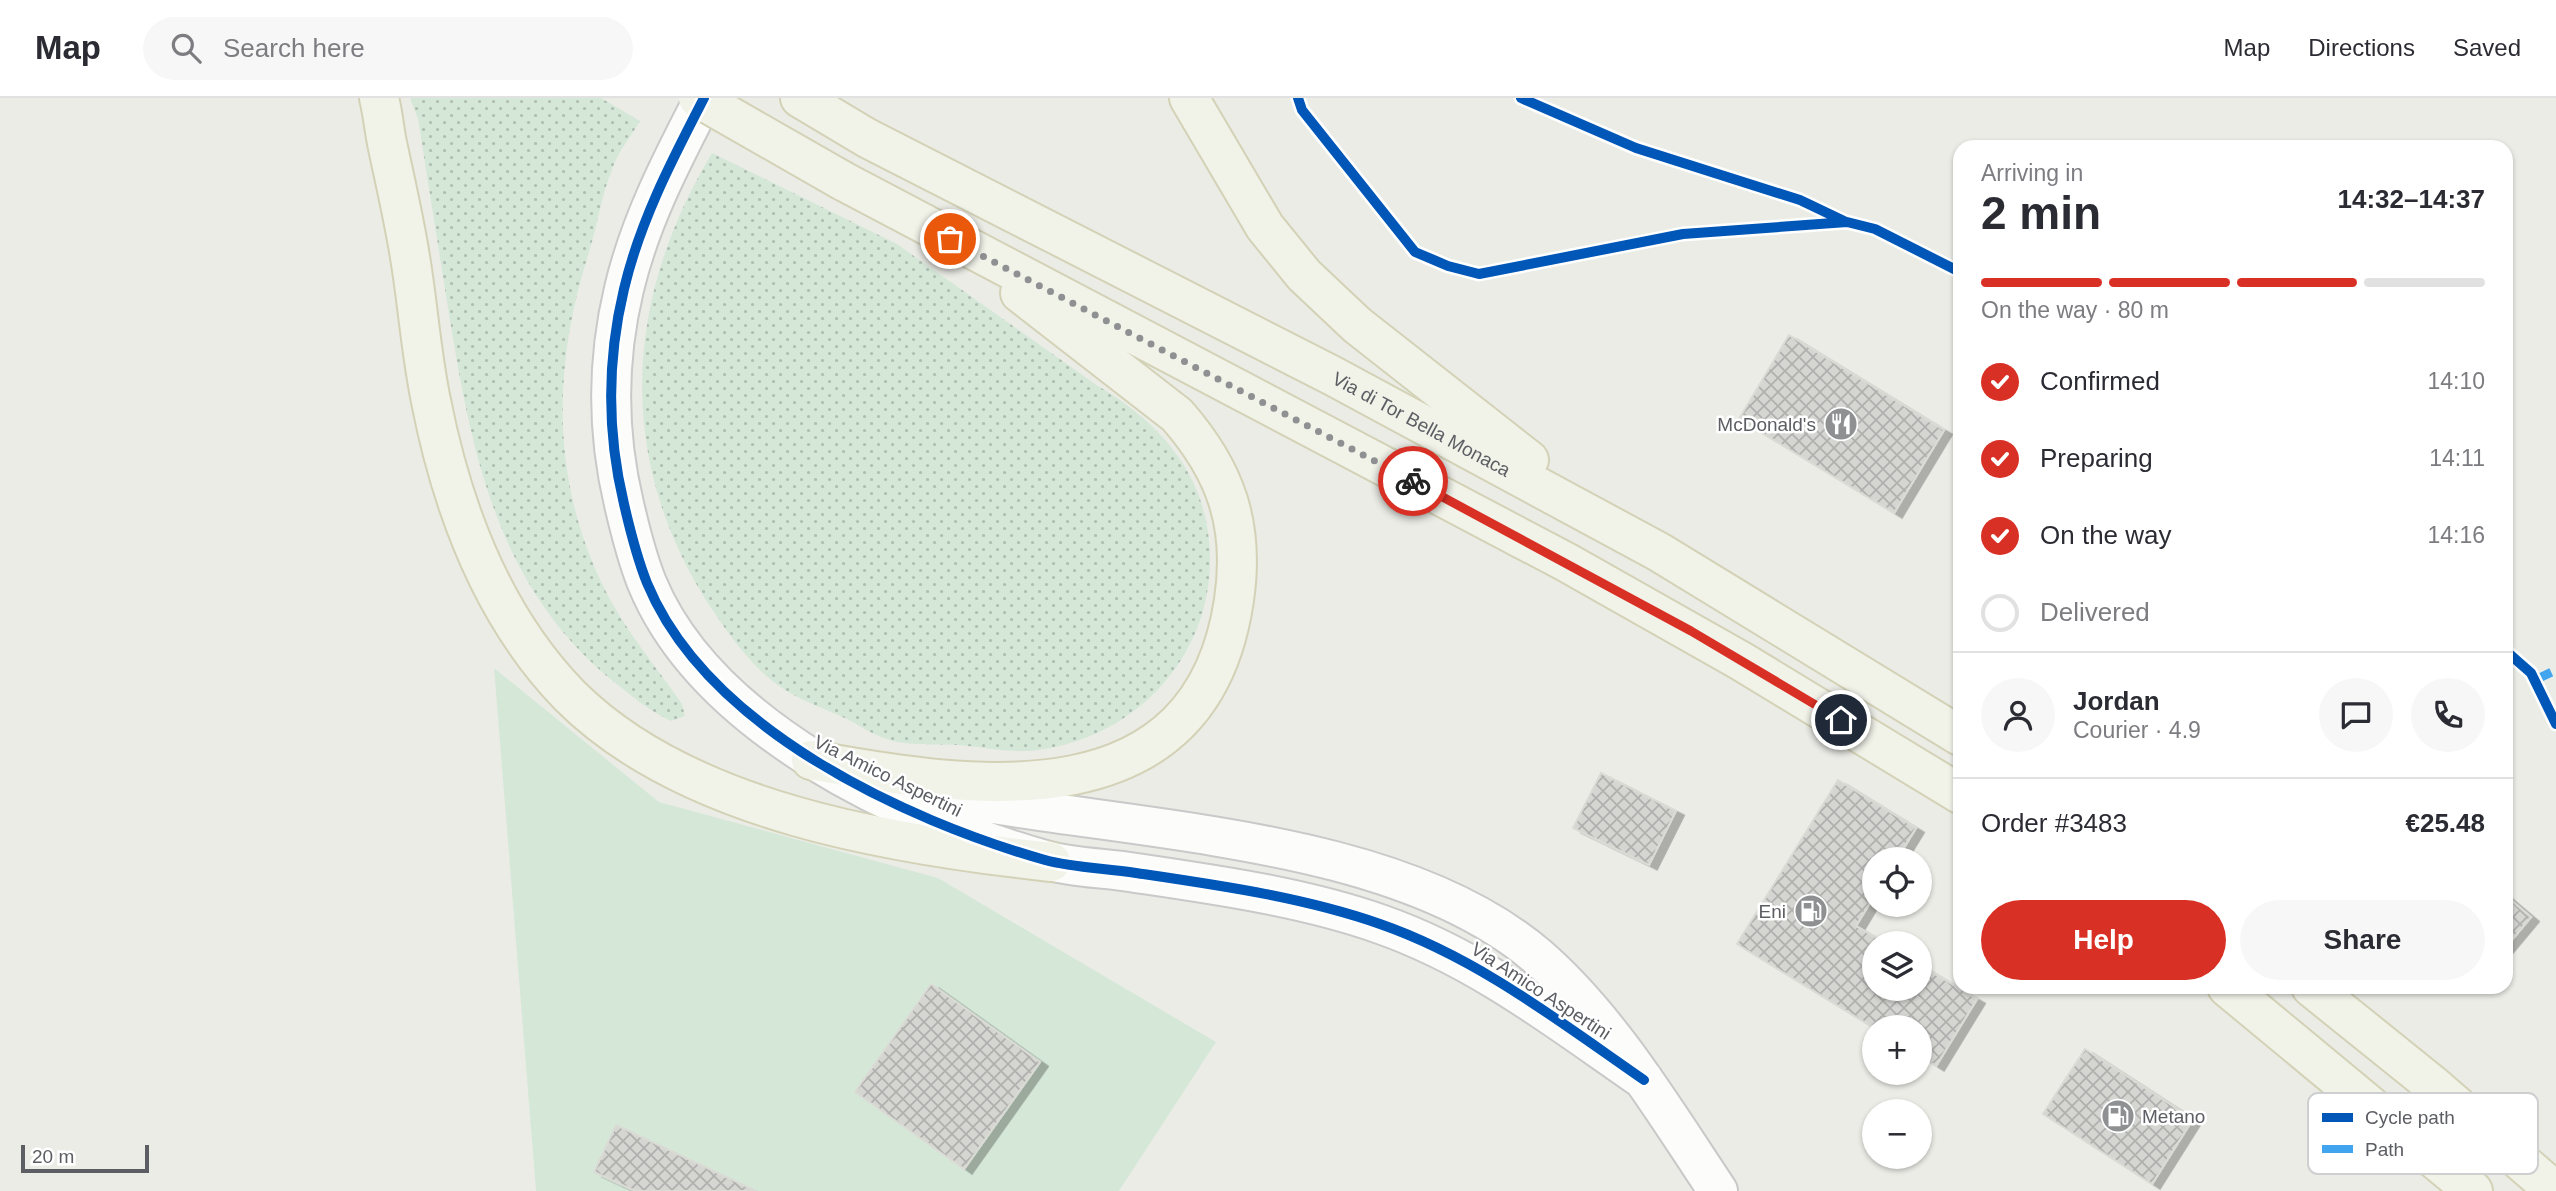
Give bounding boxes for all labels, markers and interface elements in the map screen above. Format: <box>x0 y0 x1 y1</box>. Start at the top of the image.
search box <box>143 17 633 80</box>
text: Map <box>35 29 101 66</box>
icon: search <box>167 29 205 67</box>
text: Search here <box>223 33 365 63</box>
text: Map <box>2224 34 2270 61</box>
text: Directions <box>2308 34 2415 61</box>
text: Saved <box>2453 34 2521 61</box>
text: Arriving in <box>1981 160 2083 186</box>
text: 14:32–14:37 <box>2338 184 2485 214</box>
text: 2 min <box>1981 187 2101 239</box>
pin <box>920 209 980 269</box>
icon: bag <box>931 220 969 258</box>
text: On the way · 80 m <box>1981 297 2169 323</box>
icon: check <box>1981 363 2019 401</box>
text: Confirmed <box>2040 366 2160 396</box>
street label: Via di Tor Bella Monaca <box>1329 367 1515 481</box>
text: 14:10 <box>2427 368 2485 394</box>
restaurant icon: McDonald's <box>1822 405 1860 443</box>
place label: McDonald's <box>1717 414 1816 435</box>
icon: check <box>1981 440 2019 478</box>
text: Preparing <box>2040 443 2153 473</box>
text: 14:11 <box>2429 445 2485 471</box>
courier <box>1378 446 1448 516</box>
icon: bike <box>1394 462 1432 500</box>
icon: check <box>1981 517 2019 555</box>
text: On the way <box>2040 520 2172 550</box>
text: 14:16 <box>2427 522 2485 548</box>
text: Delivered <box>2040 597 2150 627</box>
button: person <box>1981 678 2055 752</box>
button: chat <box>2319 678 2393 752</box>
button: phone <box>2411 678 2485 752</box>
text: Jordan <box>2073 686 2160 716</box>
pin <box>1811 690 1871 750</box>
icon: home <box>1822 701 1860 739</box>
text: Courier · 4.9 <box>2073 717 2201 743</box>
street label: Via Amico Aspertini <box>810 731 966 821</box>
text: Order #3483 <box>1981 808 2127 838</box>
text: €25.48 <box>2405 808 2485 838</box>
map controls <box>1862 847 1932 1169</box>
button: locate <box>1862 847 1932 917</box>
fuel station icon: Eni <box>1792 892 1830 930</box>
button: Help <box>1981 900 2226 980</box>
button: Share <box>2240 900 2485 980</box>
place label: Eni <box>1759 901 1786 922</box>
button: layers <box>1862 931 1932 1001</box>
street label: Via Amico Aspertini <box>1467 938 1615 1044</box>
button: + <box>1862 1015 1932 1085</box>
legend <box>2308 1093 2538 1174</box>
fuel station icon: Metano <box>2099 1097 2137 1135</box>
button: − <box>1862 1099 1932 1169</box>
place label: Metano <box>2142 1106 2205 1127</box>
text: Cycle path <box>2365 1107 2455 1128</box>
text: Path <box>2365 1139 2404 1160</box>
scale bar <box>21 1142 149 1174</box>
text: 20 m <box>32 1146 74 1167</box>

